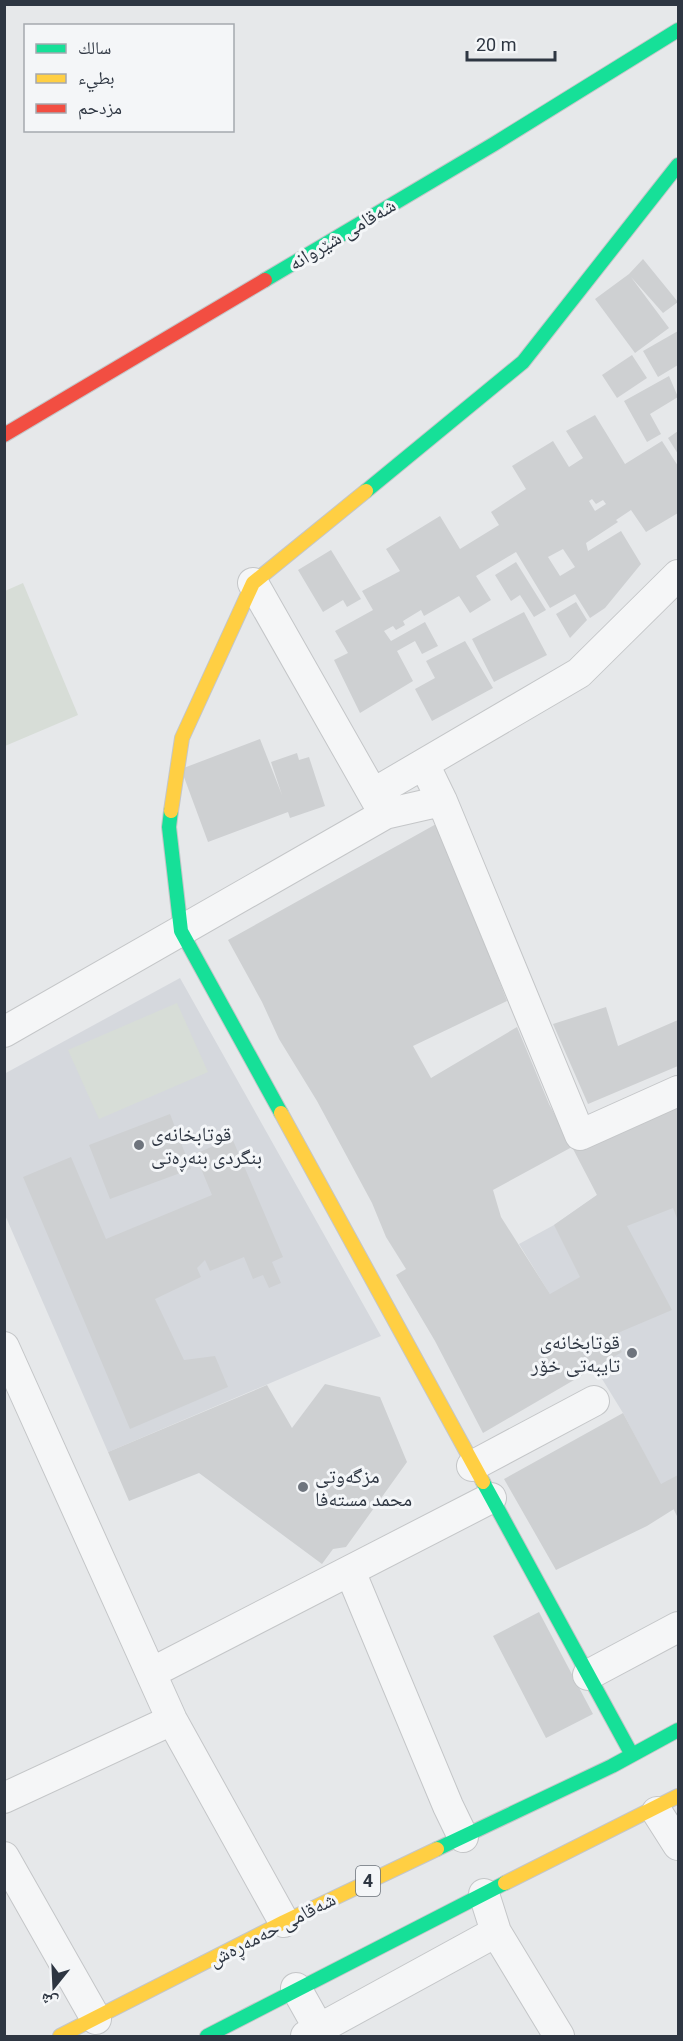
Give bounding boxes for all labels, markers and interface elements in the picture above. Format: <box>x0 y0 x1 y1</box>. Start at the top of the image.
legend <box>24 24 234 132</box>
scale bar <box>467 24 556 62</box>
text: 20 m <box>476 34 516 55</box>
text: سالك <box>78 37 111 58</box>
text: بطيء <box>78 67 115 93</box>
text: مزدحم <box>78 97 122 120</box>
street label: شەقامی شێروانە <box>284 193 400 275</box>
place label: قوتابخانەی بنگردی بنەڕەتی <box>151 1122 262 1173</box>
marker: قوتابخانەی بنگردی بنەڕەتی <box>132 1138 146 1152</box>
place label: قوتابخانەی تایبەتی خۆر <box>530 1330 620 1377</box>
marker: قوتابخانەی تایبەتی خۆر <box>625 1346 639 1360</box>
place label: مزگەوتی محمد مستەفا <box>315 1464 412 1511</box>
marker: مزگەوتی محمد مستەفا <box>296 1480 310 1494</box>
road number: 4 <box>356 1866 380 1896</box>
street label: شەقامی حەمەڕەش <box>204 1887 342 1975</box>
north arrow <box>24 1957 84 2017</box>
text: ش <box>38 1989 61 2012</box>

